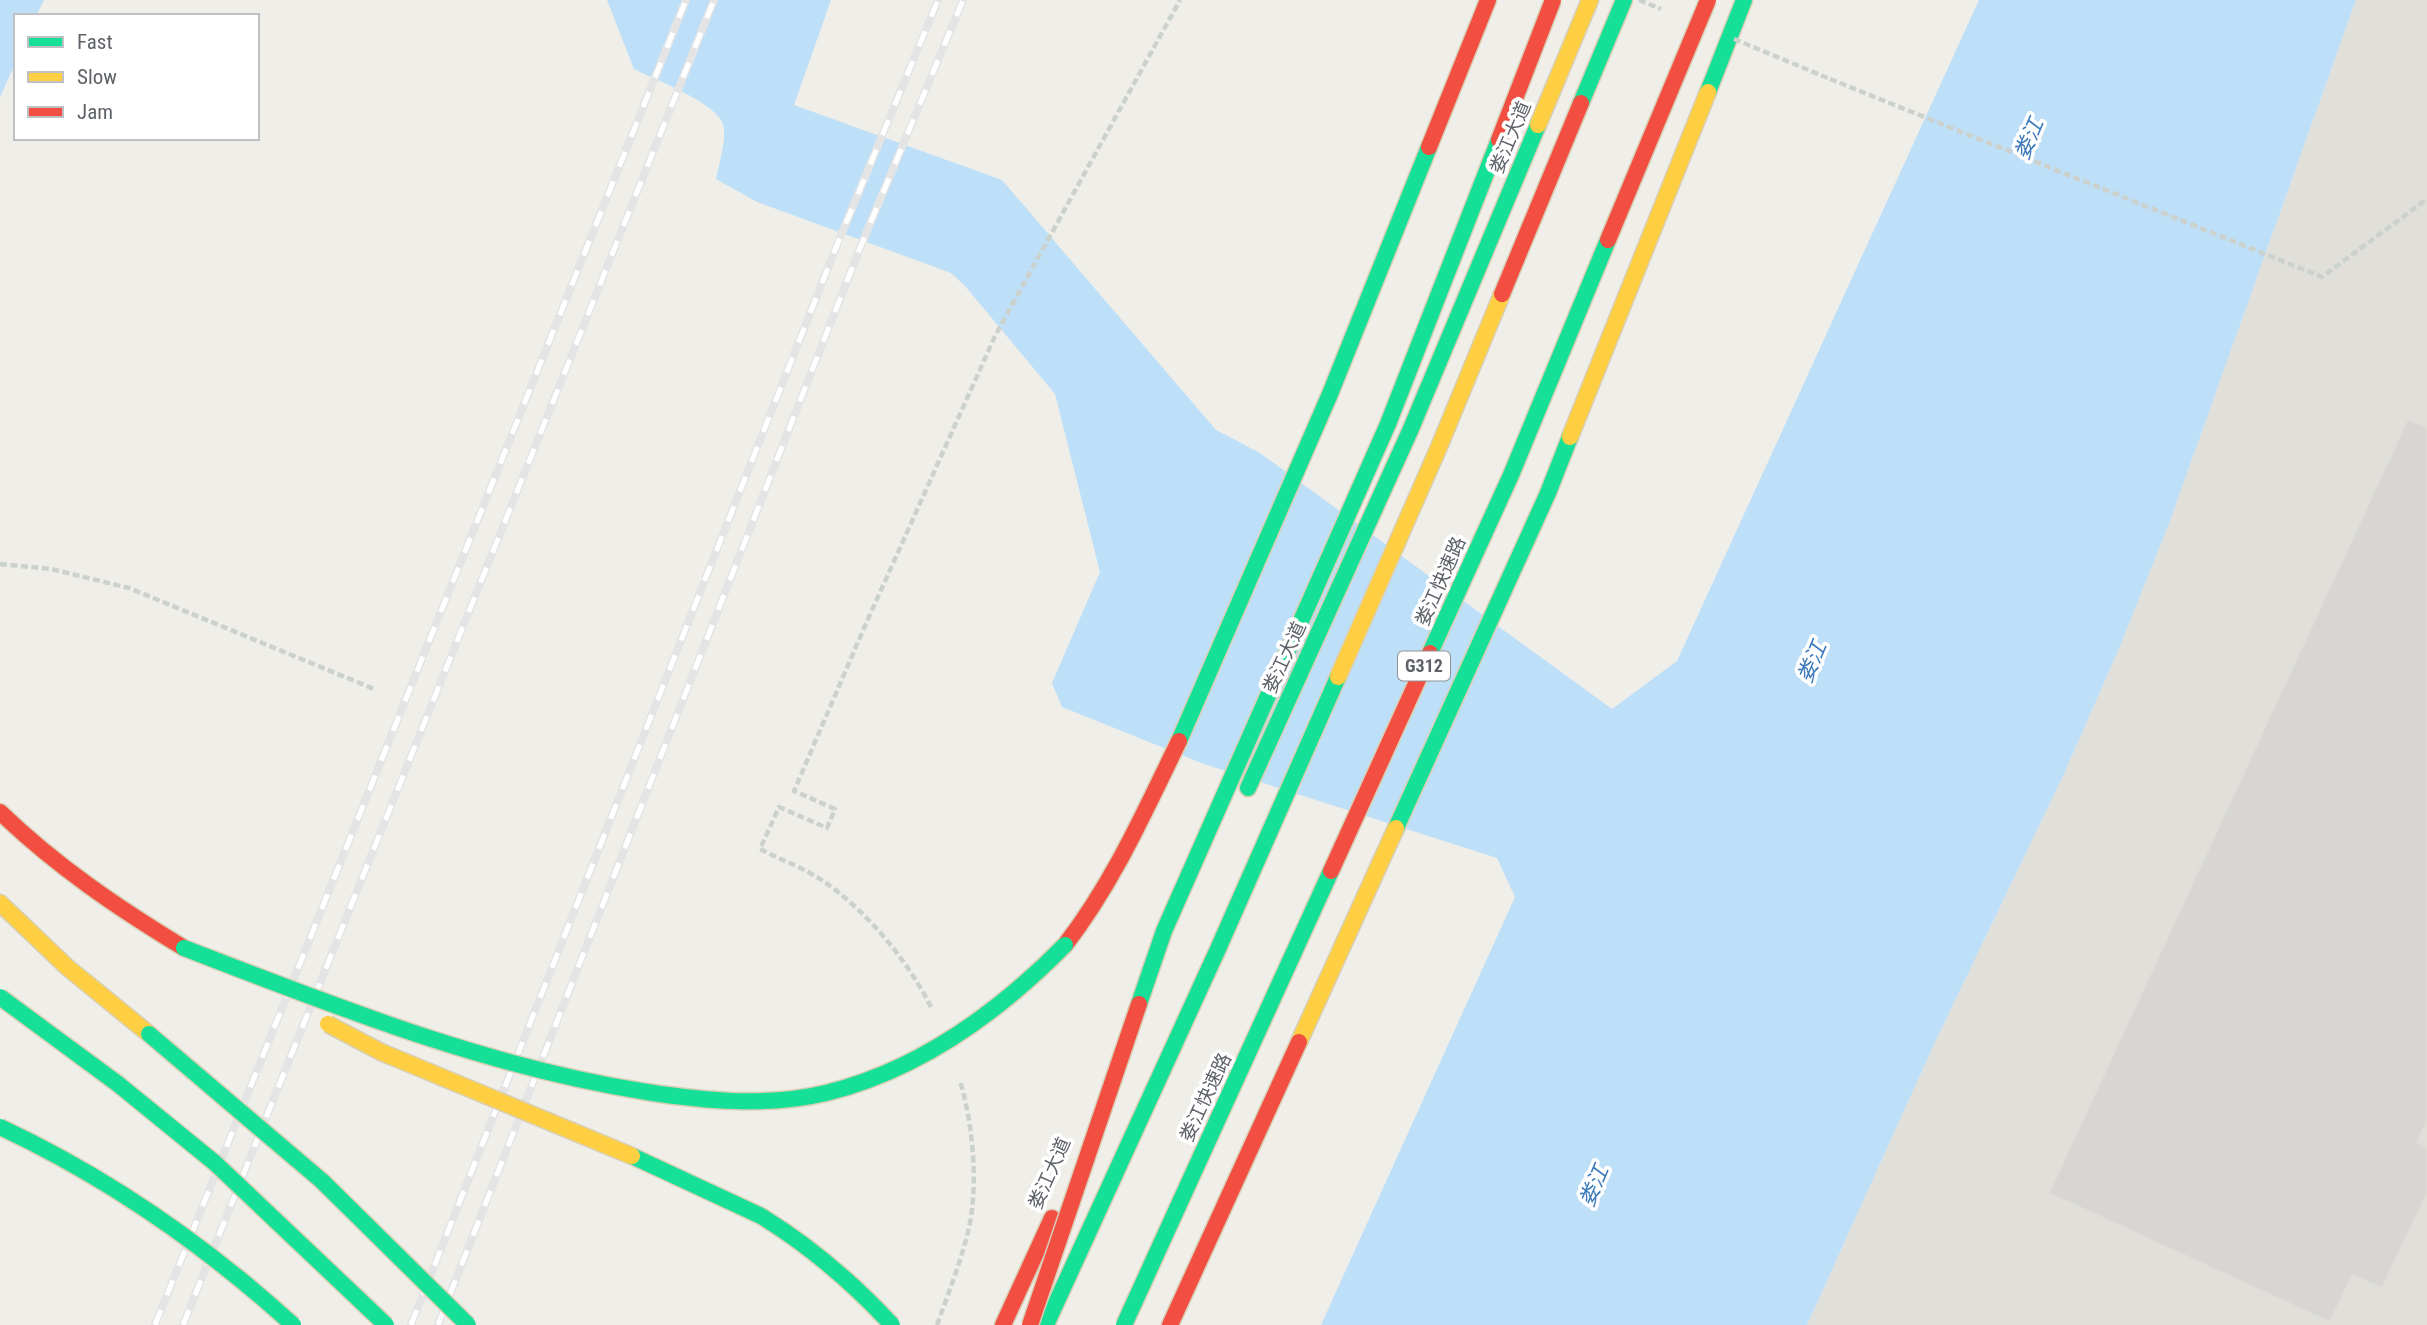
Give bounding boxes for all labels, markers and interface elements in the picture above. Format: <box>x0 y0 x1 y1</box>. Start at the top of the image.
legend <box>14 14 259 140</box>
text: Fast <box>77 30 113 54</box>
text: Slow <box>77 65 117 89</box>
street label: 娄江大道 <box>1485 98 1536 177</box>
text: Jam <box>77 100 113 124</box>
water label: 娄江 <box>2010 113 2049 163</box>
street label: 娄江快速路 <box>1411 533 1470 629</box>
street label: 娄江大道 <box>1258 618 1311 697</box>
water label: 娄江 <box>1793 636 1832 686</box>
road number: G312 <box>1398 652 1450 680</box>
street label: 娄江快速路 <box>1175 1049 1236 1145</box>
street label: 娄江大道 <box>1023 1134 1075 1213</box>
water label: 娄江 <box>1575 1160 1614 1210</box>

